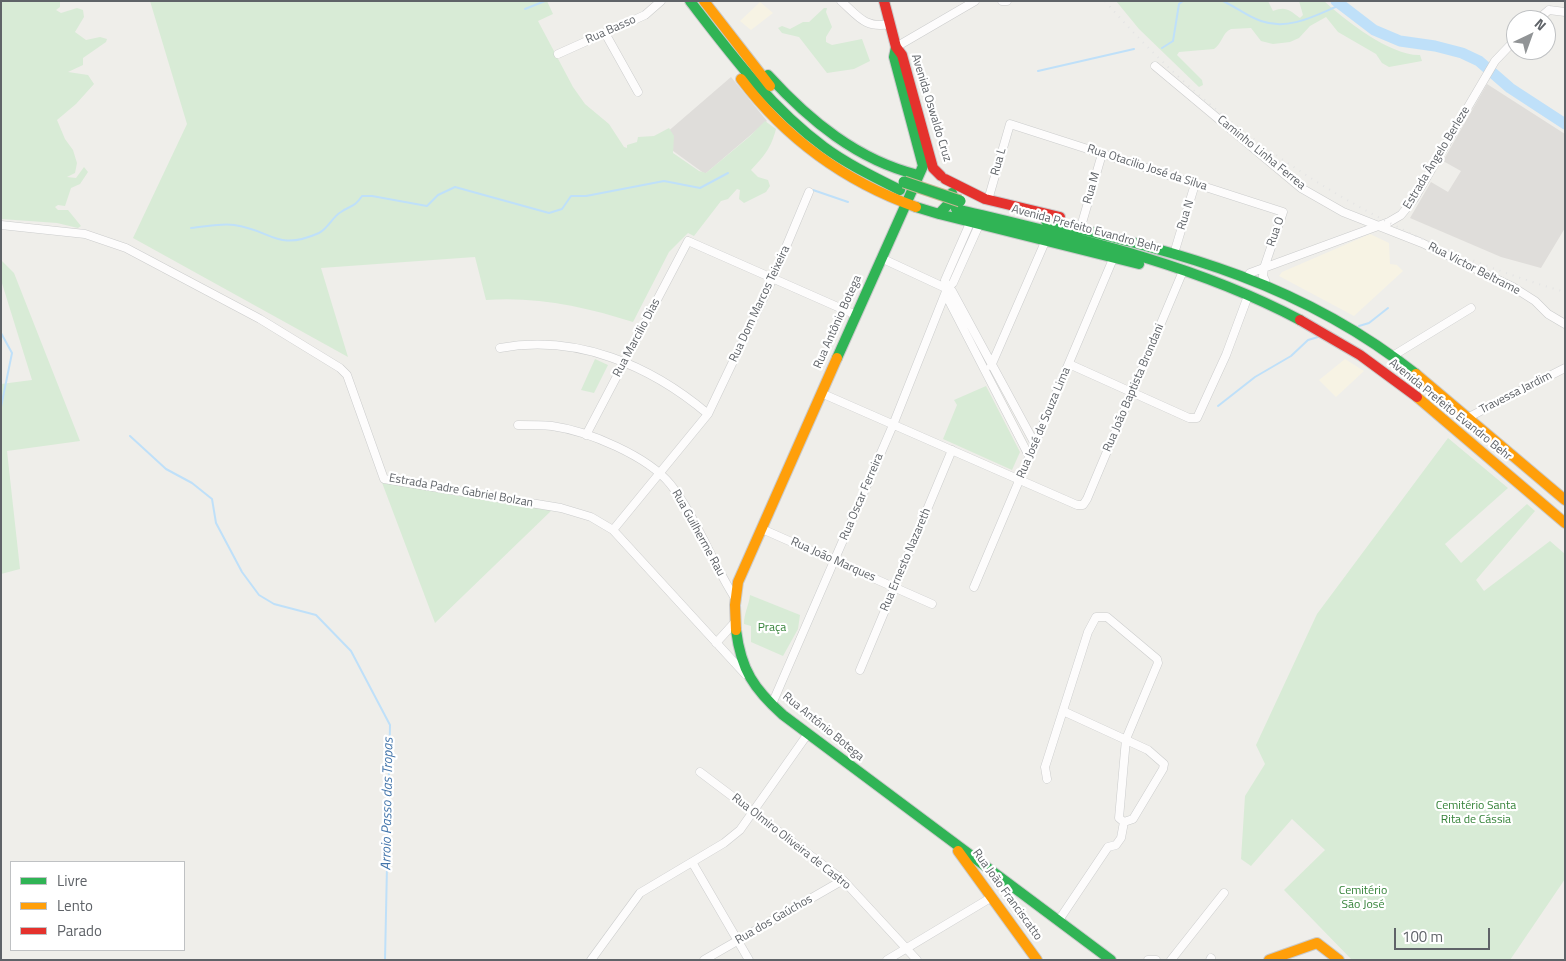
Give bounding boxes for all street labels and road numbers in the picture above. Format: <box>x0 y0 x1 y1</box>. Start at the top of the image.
street label: Rua Basso <box>584 13 638 47</box>
street label: Avenida Oswaldo Cruz <box>908 52 954 164</box>
street label: Estrada Ângelo Berleze <box>1401 104 1473 212</box>
street label: Caminho Linha Ferrea <box>1214 113 1308 193</box>
street label: Rua Otacilio José da Silva <box>1085 142 1209 194</box>
street label: Rua L <box>988 146 1010 178</box>
street label: Rua M <box>1081 170 1103 206</box>
street label: Rua N <box>1175 198 1197 232</box>
street label: Avenida Prefeito Evandro Behr <box>1010 202 1162 256</box>
street label: Rua O <box>1264 215 1288 249</box>
street label: Rua Victor Beltrame <box>1426 240 1522 298</box>
street label: Rua Dom Marcos Teixeira <box>727 243 793 365</box>
street label: Rua Antônio Botega <box>811 273 865 371</box>
street label: Rua Marcilio Dias <box>610 296 664 380</box>
street label: Rua João Baptista Brondani <box>1100 322 1168 454</box>
street label: Avenida Prefeito Evandro Behr <box>1386 356 1514 464</box>
street label: Rua José de Souza Lima <box>1014 365 1074 481</box>
street label: Travessa Jardim <box>1477 369 1555 417</box>
street label: Rua Oscar Ferreira <box>837 451 887 543</box>
street label: Estrada Padre Gabriel Bolzan <box>388 471 534 511</box>
street label: Rua Guilherme Rau <box>668 487 728 579</box>
street label: Rua Ernesto Nazareth <box>878 506 934 614</box>
street label: Rua João Marques <box>788 535 878 585</box>
street label: Rua Antônio Botega <box>779 690 867 764</box>
street label: Rua Olmiro Oliveira de Castro <box>729 791 853 893</box>
street label: Rua João Franciscatto <box>969 847 1045 943</box>
street label: Rua dos Gaúchos <box>733 892 815 948</box>

